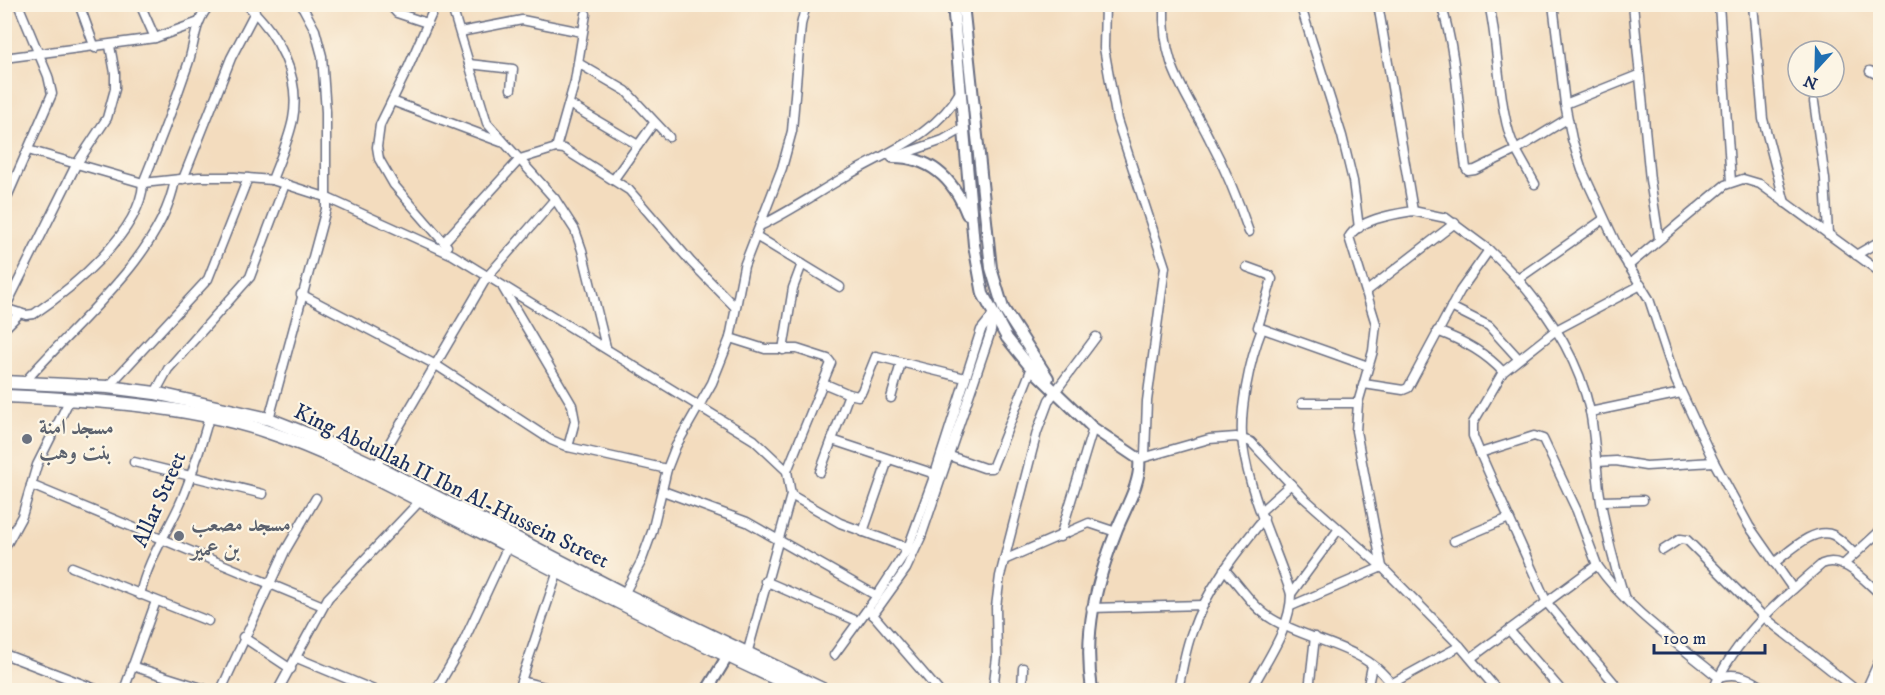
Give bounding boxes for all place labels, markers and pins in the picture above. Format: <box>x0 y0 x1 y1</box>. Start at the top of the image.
place label: مسجد امنة بنت وهب <box>39 414 114 466</box>
marker: مسجد امنة بنت وهب <box>20 432 34 446</box>
place label: مسجد مصعب بن عمير <box>188 511 291 563</box>
marker: مسجد مصعب بن عمير <box>172 529 186 543</box>

